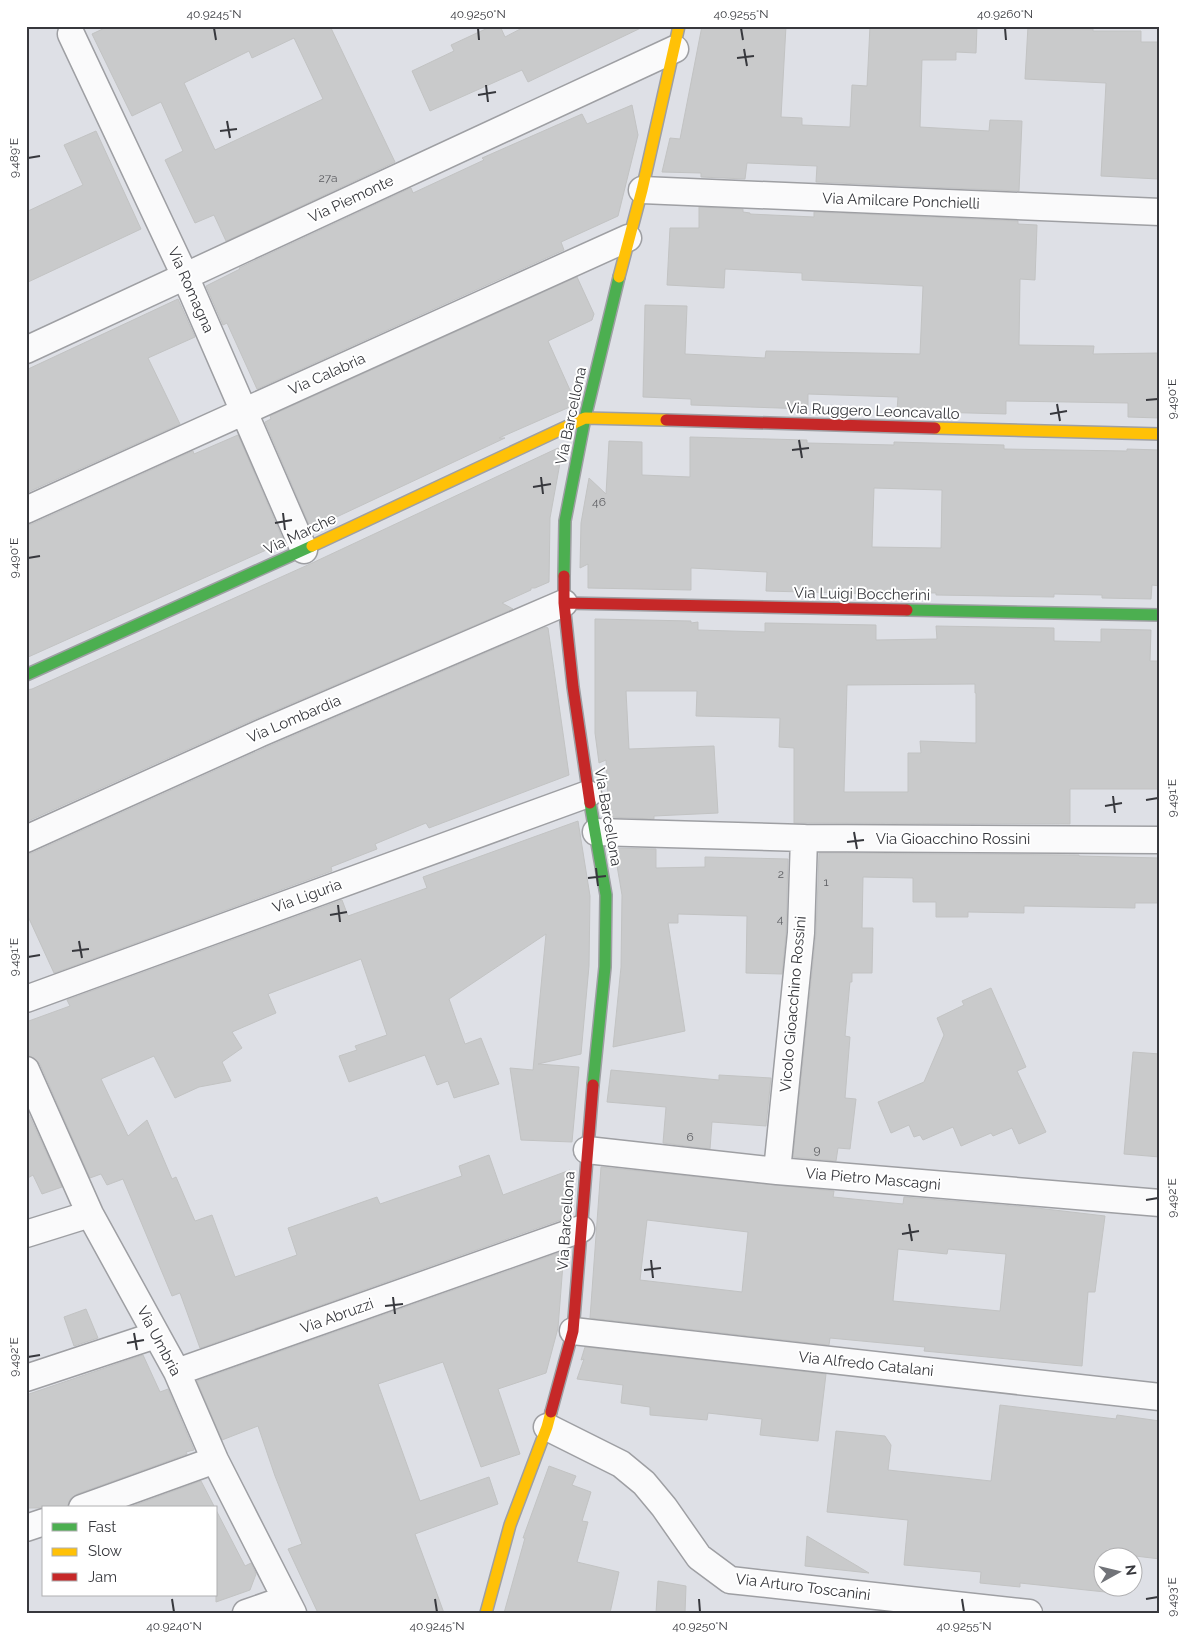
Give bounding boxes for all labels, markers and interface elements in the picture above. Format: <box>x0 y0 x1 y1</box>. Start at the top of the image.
text: 40.9245°N <box>187 7 242 21</box>
text: 40.9250°N <box>450 7 506 21</box>
text: 40.9255°N <box>714 7 768 21</box>
text: 40.9260°N <box>977 7 1033 21</box>
text: 9.489°E <box>7 138 21 178</box>
street label: Via Piemonte <box>306 171 397 227</box>
house number: 27a <box>318 171 338 185</box>
street label: Via Amilcare Ponchielli <box>822 189 980 213</box>
street label: Via Romagna <box>164 244 218 336</box>
street label: Via Calabria <box>286 349 368 399</box>
street label: Via Barcellona <box>552 365 590 467</box>
text: 9.490°E <box>1165 379 1179 419</box>
street label: Via Ruggero Leoncavallo <box>786 399 960 423</box>
house number: 46 <box>592 495 606 509</box>
street label: Via Marche <box>261 509 339 559</box>
text: 9.490°E <box>7 538 21 578</box>
street label: Via Luigi Boccherini <box>794 584 930 604</box>
street label: Via Lombardia <box>244 691 344 747</box>
street label: Via Barcellona <box>590 766 626 868</box>
text: 9.491°E <box>1165 779 1179 817</box>
street label: Via Gioacchino Rossini <box>876 830 1030 848</box>
house number: 2 <box>778 867 784 881</box>
street label: Via Liguria <box>270 875 344 917</box>
house number: 1 <box>823 875 829 889</box>
house number: 4 <box>777 912 784 926</box>
street label: Vicolo Gioacchino Rossini <box>776 915 810 1093</box>
text: 9.491°E <box>7 938 21 976</box>
house number: 6 <box>686 1130 694 1144</box>
house number: 9 <box>813 1143 821 1157</box>
street label: Via Pietro Mascagni <box>805 1164 941 1194</box>
street label: Via Barcellona <box>554 1171 578 1271</box>
text: 9.492°E <box>1165 1178 1179 1218</box>
street label: Via Abruzzi <box>298 1294 376 1338</box>
street label: Via Umbria <box>133 1303 185 1379</box>
text: 9.492°E <box>7 1337 21 1377</box>
street label: Via Alfredo Catalani <box>797 1348 935 1380</box>
legend <box>42 1506 218 1596</box>
text: Fast <box>88 1518 116 1536</box>
text: Slow <box>88 1542 122 1560</box>
north arrow <box>1094 1546 1144 1596</box>
text: N <box>1122 1564 1140 1577</box>
text: Jam <box>88 1568 117 1586</box>
street label: Via Arturo Toscanini <box>735 1570 871 1604</box>
text: 9.493°E <box>1165 1577 1179 1617</box>
text: 40.9240°N <box>146 1619 202 1633</box>
text: 40.9245°N <box>410 1619 465 1633</box>
text: 40.9250°N <box>672 1619 728 1633</box>
text: 40.9255°N <box>937 1619 991 1633</box>

